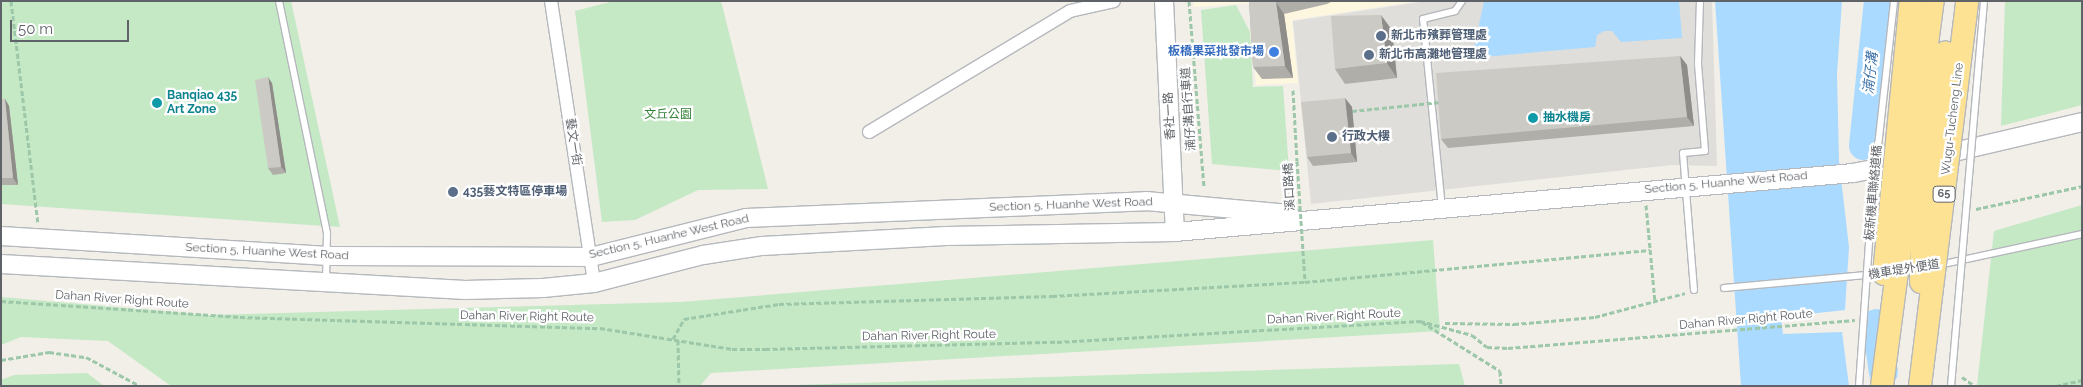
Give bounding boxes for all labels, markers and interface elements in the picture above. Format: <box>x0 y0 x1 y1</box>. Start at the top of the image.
scale bar <box>12 10 131 42</box>
text: 50 m <box>18 20 53 38</box>
place label: 新北市殯葬管理處 <box>1391 29 1487 43</box>
marker: 新北市殯葬管理處 <box>1375 30 1387 42</box>
place label: 板橋果菜批發市場 <box>1168 45 1264 59</box>
marker: 板橋果菜批發市場 <box>1268 46 1280 58</box>
place label: 新北市高灘地管理處 <box>1379 48 1487 62</box>
marker: 新北市高灘地管理處 <box>1363 49 1375 61</box>
water label: 湳仔溝 <box>1859 51 1881 95</box>
street label: Wugu-Tucheng Line <box>1939 62 1967 176</box>
street label: 湳仔溝自行車道 <box>1179 67 1199 151</box>
place label: Banqiao 435 Art Zone <box>167 89 237 117</box>
street label: 香社一路 <box>1162 92 1178 140</box>
marker: Banqiao 435 Art Zone <box>151 97 163 109</box>
park label: 文丘公園 <box>644 108 692 122</box>
place label: 抽水機房 <box>1543 111 1591 125</box>
marker: 抽水機房 <box>1527 112 1539 124</box>
street label: 藝文一街 <box>562 117 584 167</box>
place label: 行政大樓 <box>1342 130 1390 144</box>
marker: 行政大樓 <box>1326 131 1338 143</box>
street label: 板新機車聯絡道橋 <box>1863 145 1885 241</box>
street label: 溪口路橋 <box>1282 163 1298 211</box>
street label: Section 5, Huanhe West Road <box>1644 169 1808 197</box>
place label: 435藝文特區停車場 <box>463 185 567 199</box>
road number: 65 <box>1932 185 1956 202</box>
marker: 435藝文特區停車場 <box>447 186 459 198</box>
street label: Section 5, Huanhe West Road <box>989 195 1153 215</box>
street label: Section 5, Huanhe West Road <box>587 212 751 262</box>
street label: Section 5, Huanhe West Road <box>185 241 349 263</box>
street label: 機車堤外便道 <box>1867 257 1941 283</box>
street label: Dahan River Right Route <box>55 288 189 312</box>
street label: Dahan River Right Route <box>1267 306 1401 328</box>
street label: Dahan River Right Route <box>1679 307 1813 333</box>
street label: Dahan River Right Route <box>460 309 594 325</box>
street label: Dahan River Right Route <box>862 328 996 344</box>

